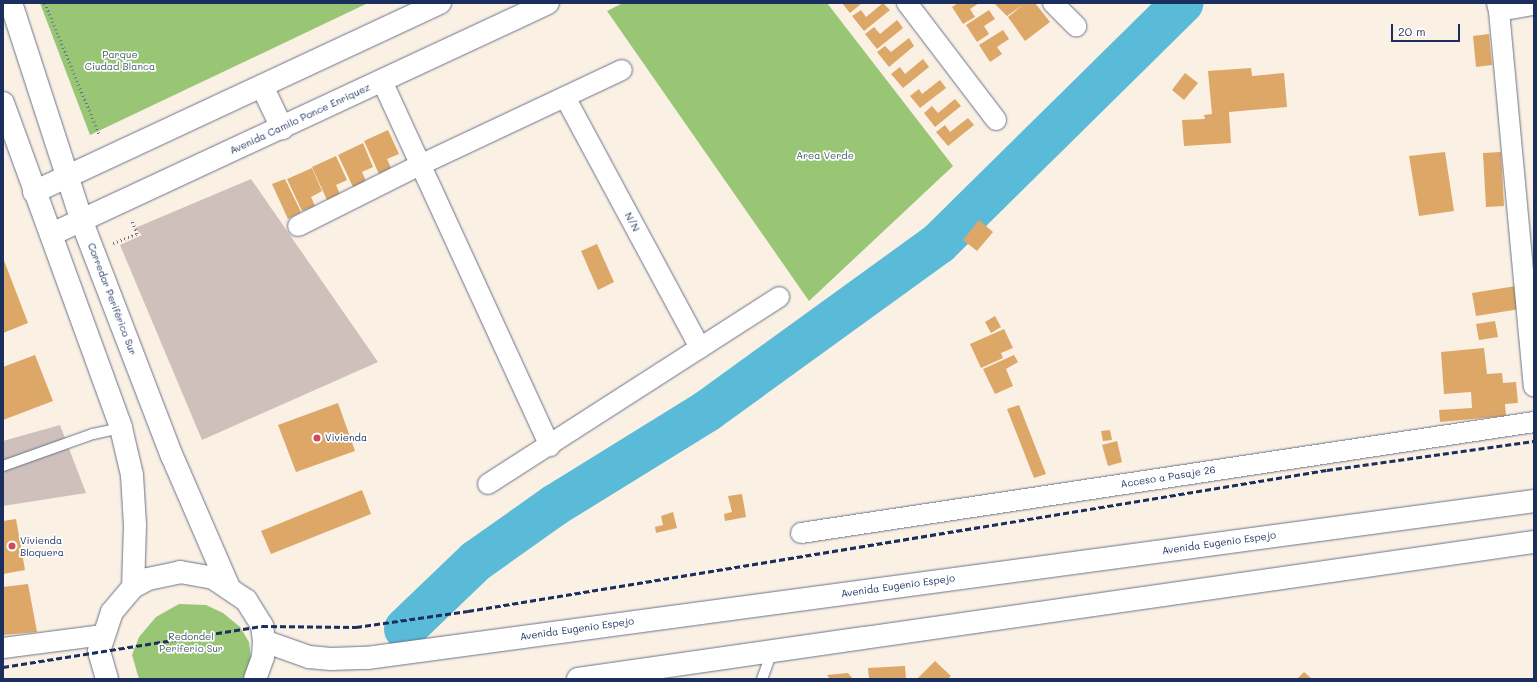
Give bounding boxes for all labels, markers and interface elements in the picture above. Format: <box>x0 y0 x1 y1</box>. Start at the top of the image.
scale bar <box>1393 16 1462 42</box>
text: 20 m <box>1398 23 1426 39</box>
park label: Parque Ciudad Blanca <box>85 48 155 72</box>
street label: Avenida Camilo Ponce Enriquez <box>228 81 372 157</box>
park label: Area Verde <box>796 150 854 162</box>
street label: N/N <box>622 210 642 234</box>
street label: Corredor Periférico Sur <box>85 241 139 357</box>
place label: Vivienda <box>325 432 367 444</box>
marker: Vivienda <box>312 433 322 443</box>
street label: Acceso a Pasaje 26 <box>1120 464 1216 490</box>
street label: Avenida Eugenio Espejo <box>1161 529 1277 557</box>
place label: Vivienda Bloquera <box>20 534 64 558</box>
marker: Vivienda Bloquera <box>7 541 17 551</box>
street label: Avenida Eugenio Espejo <box>840 572 956 600</box>
street label: Avenida Eugenio Espejo <box>519 615 635 643</box>
park label: Redondel Periferio Sur <box>159 630 223 654</box>

